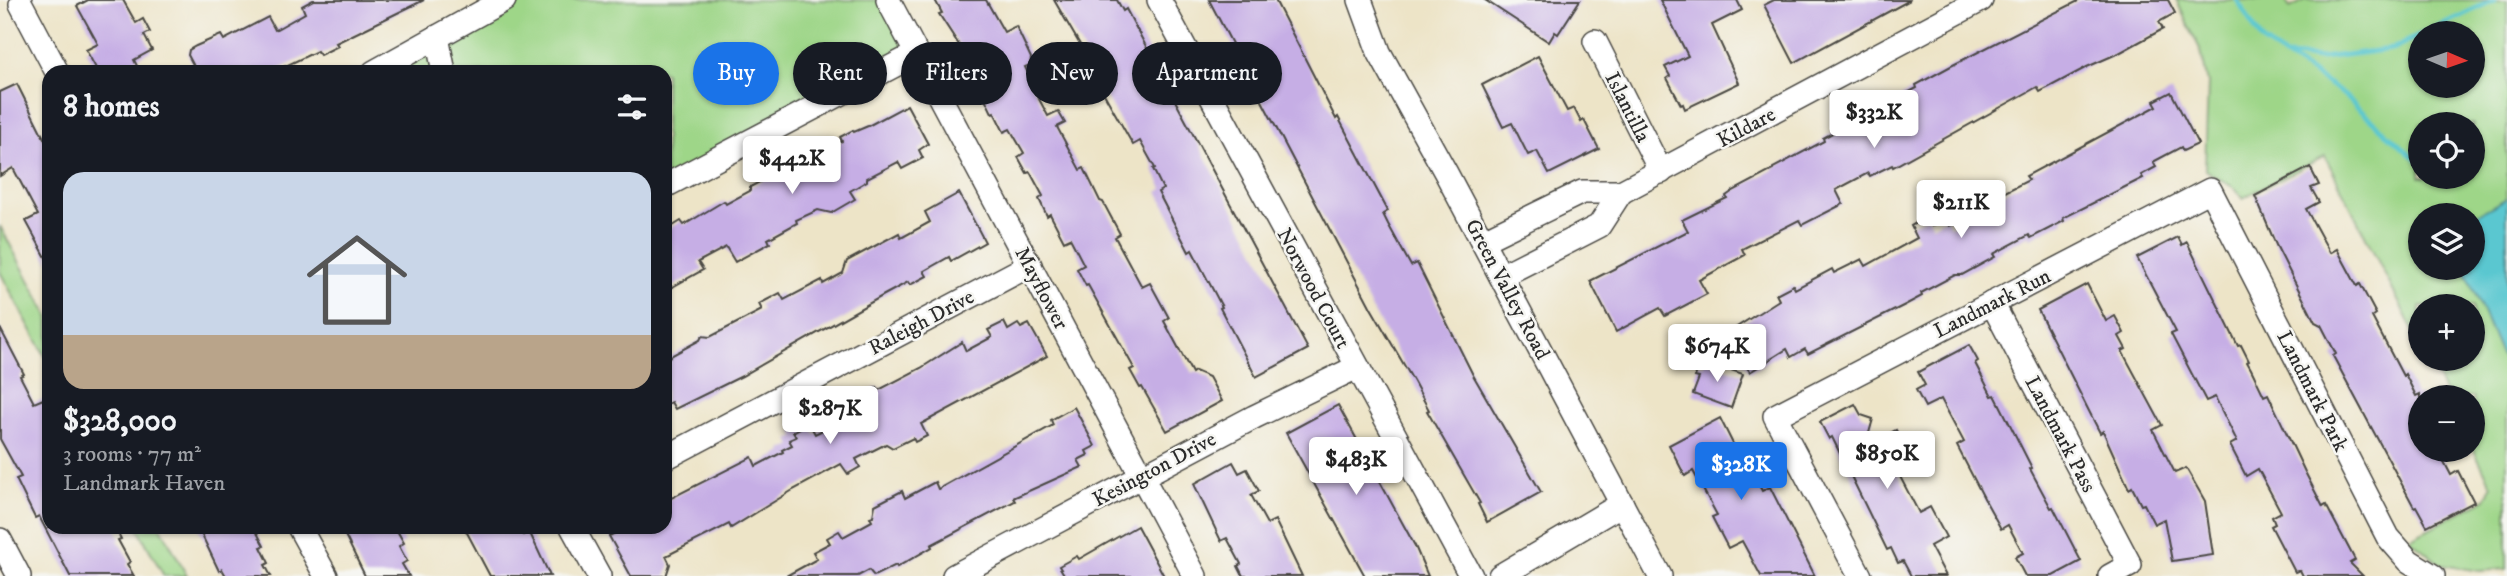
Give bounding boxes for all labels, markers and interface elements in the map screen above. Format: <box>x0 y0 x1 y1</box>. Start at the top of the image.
north arrow <box>2408 21 2485 98</box>
map controls <box>2408 21 2485 462</box>
chip: Buy <box>693 42 779 105</box>
chip: Rent <box>793 42 887 105</box>
chip: Filters <box>901 42 1012 105</box>
chip: New <box>1026 42 1118 105</box>
chip: Apartment <box>1132 42 1282 105</box>
street label: Islantilla <box>1598 68 1656 147</box>
icon: filters <box>613 88 651 126</box>
text: 8 homes <box>63 89 160 126</box>
pin: $332K <box>1825 90 1923 150</box>
text: $332K <box>1845 98 1903 127</box>
street label: Kildare <box>1713 102 1780 154</box>
button: locate <box>2408 112 2485 189</box>
pin: $442K <box>743 136 841 196</box>
text: $442K <box>759 144 825 173</box>
pin: $211K <box>1912 180 2010 240</box>
text: $211K <box>1933 188 1989 217</box>
button: layers <box>2408 203 2485 280</box>
street label: Green Valley Road <box>1459 215 1555 365</box>
icon: home <box>294 217 420 343</box>
street label: Norwood Court <box>1271 224 1356 353</box>
street label: Mayflower <box>1009 243 1074 334</box>
street label: Landmark Run <box>1930 263 2055 344</box>
street label: Raleigh Drive <box>864 284 979 362</box>
button: + <box>2408 294 2485 371</box>
pin: $674K <box>1668 324 1766 384</box>
street label: Landmark Park <box>2271 327 2354 457</box>
text: $674K <box>1684 332 1750 361</box>
street label: Landmark Pass <box>2019 372 2102 497</box>
button: − <box>2408 385 2485 462</box>
pin: $287K <box>781 386 879 446</box>
text: $287K <box>798 394 862 423</box>
text: $328,000 <box>63 403 177 440</box>
street label: Kesington Drive <box>1088 426 1221 513</box>
pin: $850K <box>1838 432 1936 491</box>
pin: $483K <box>1307 438 1405 497</box>
text: $850K <box>1855 439 1919 468</box>
text: 3 rooms · 77 m² <box>63 440 201 469</box>
pin: $328K <box>1692 442 1790 502</box>
text: $483K <box>1325 445 1387 474</box>
text: $328K <box>1711 450 1771 479</box>
text: Landmark Haven <box>63 469 225 498</box>

